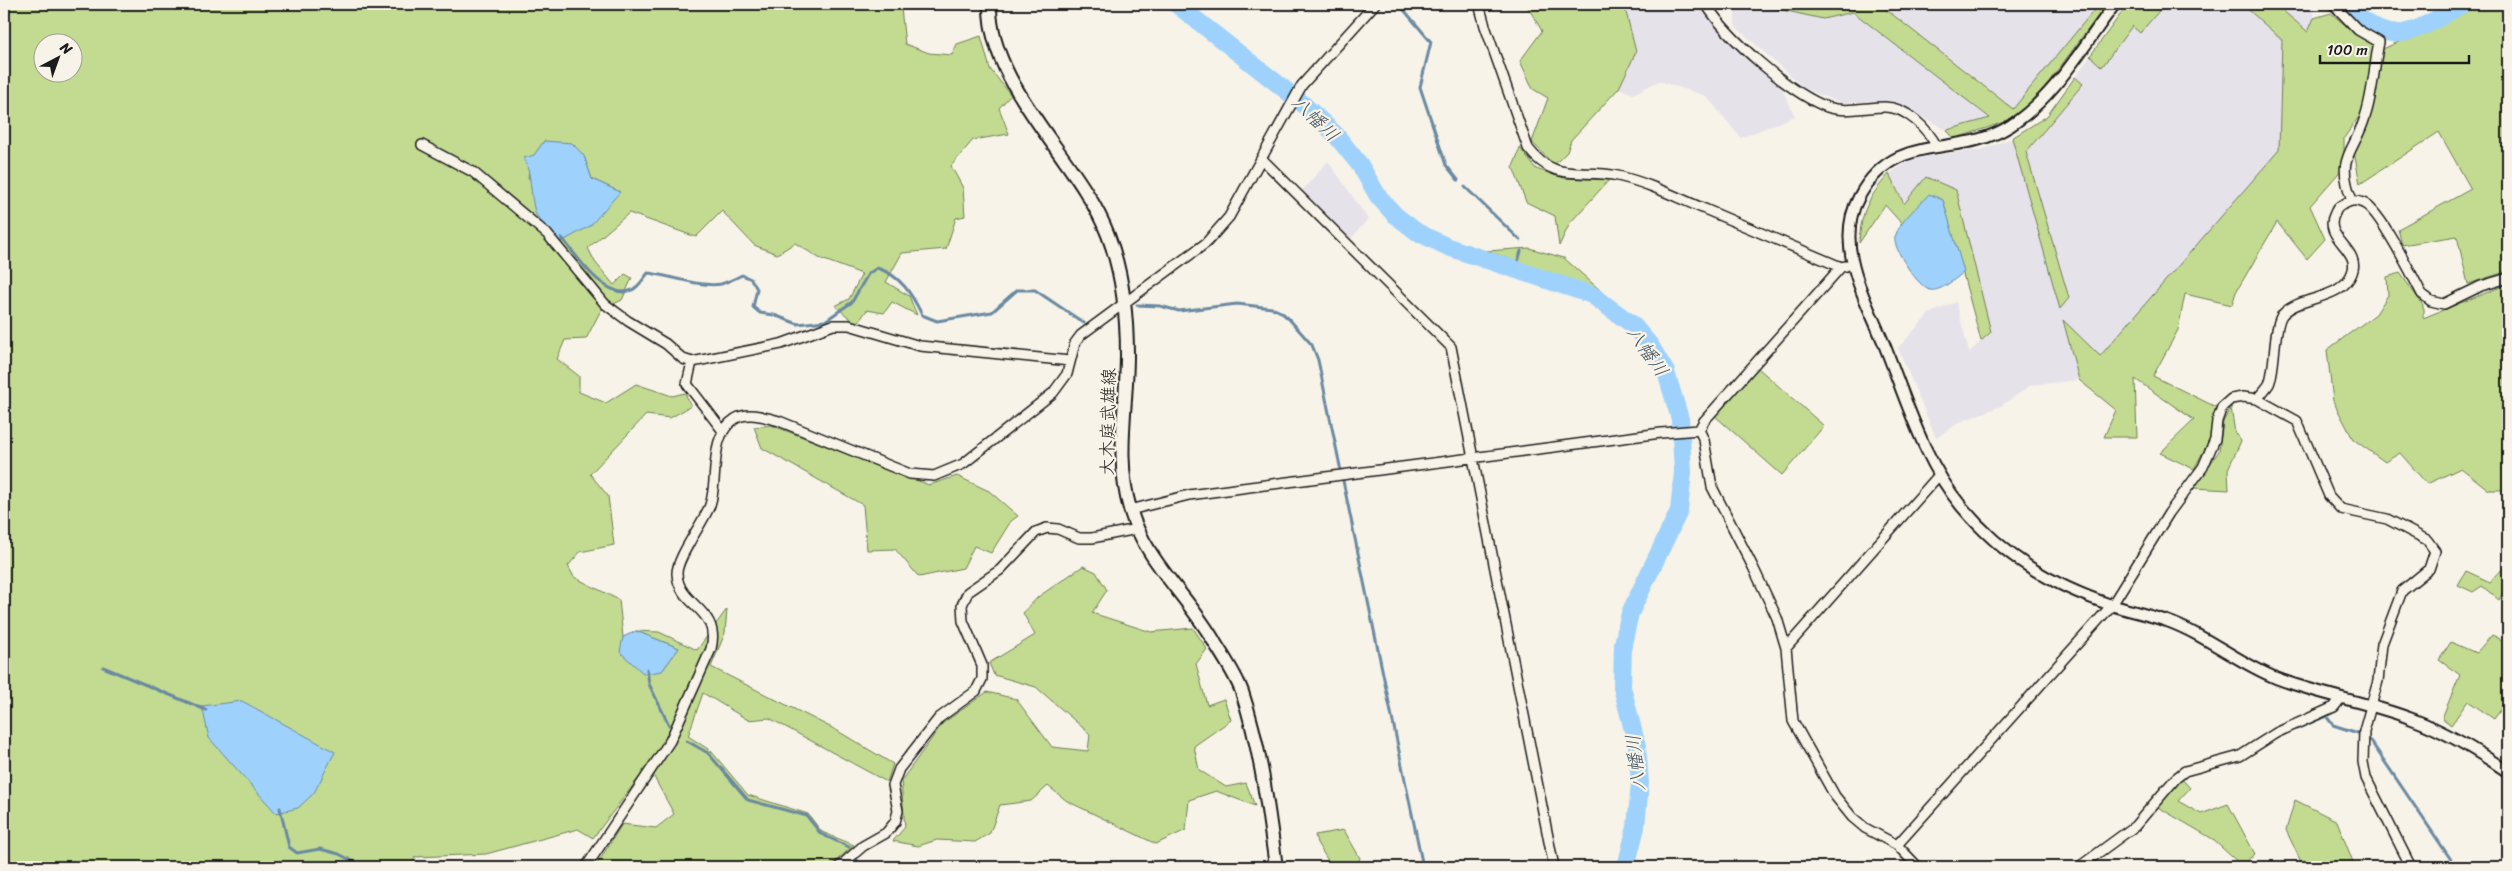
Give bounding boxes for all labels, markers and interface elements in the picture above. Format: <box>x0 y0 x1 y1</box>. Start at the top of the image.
north arrow <box>32 32 82 82</box>
scale bar <box>2320 32 2468 64</box>
text: N <box>54 35 78 61</box>
text: 100 m <box>2327 37 2368 63</box>
water label: 八幡川 <box>1284 87 1348 150</box>
water label: 八幡川 <box>1618 318 1677 384</box>
street label: 大木庭武雄線 <box>1091 368 1125 476</box>
water label: 八幡川 <box>1616 733 1655 793</box>

